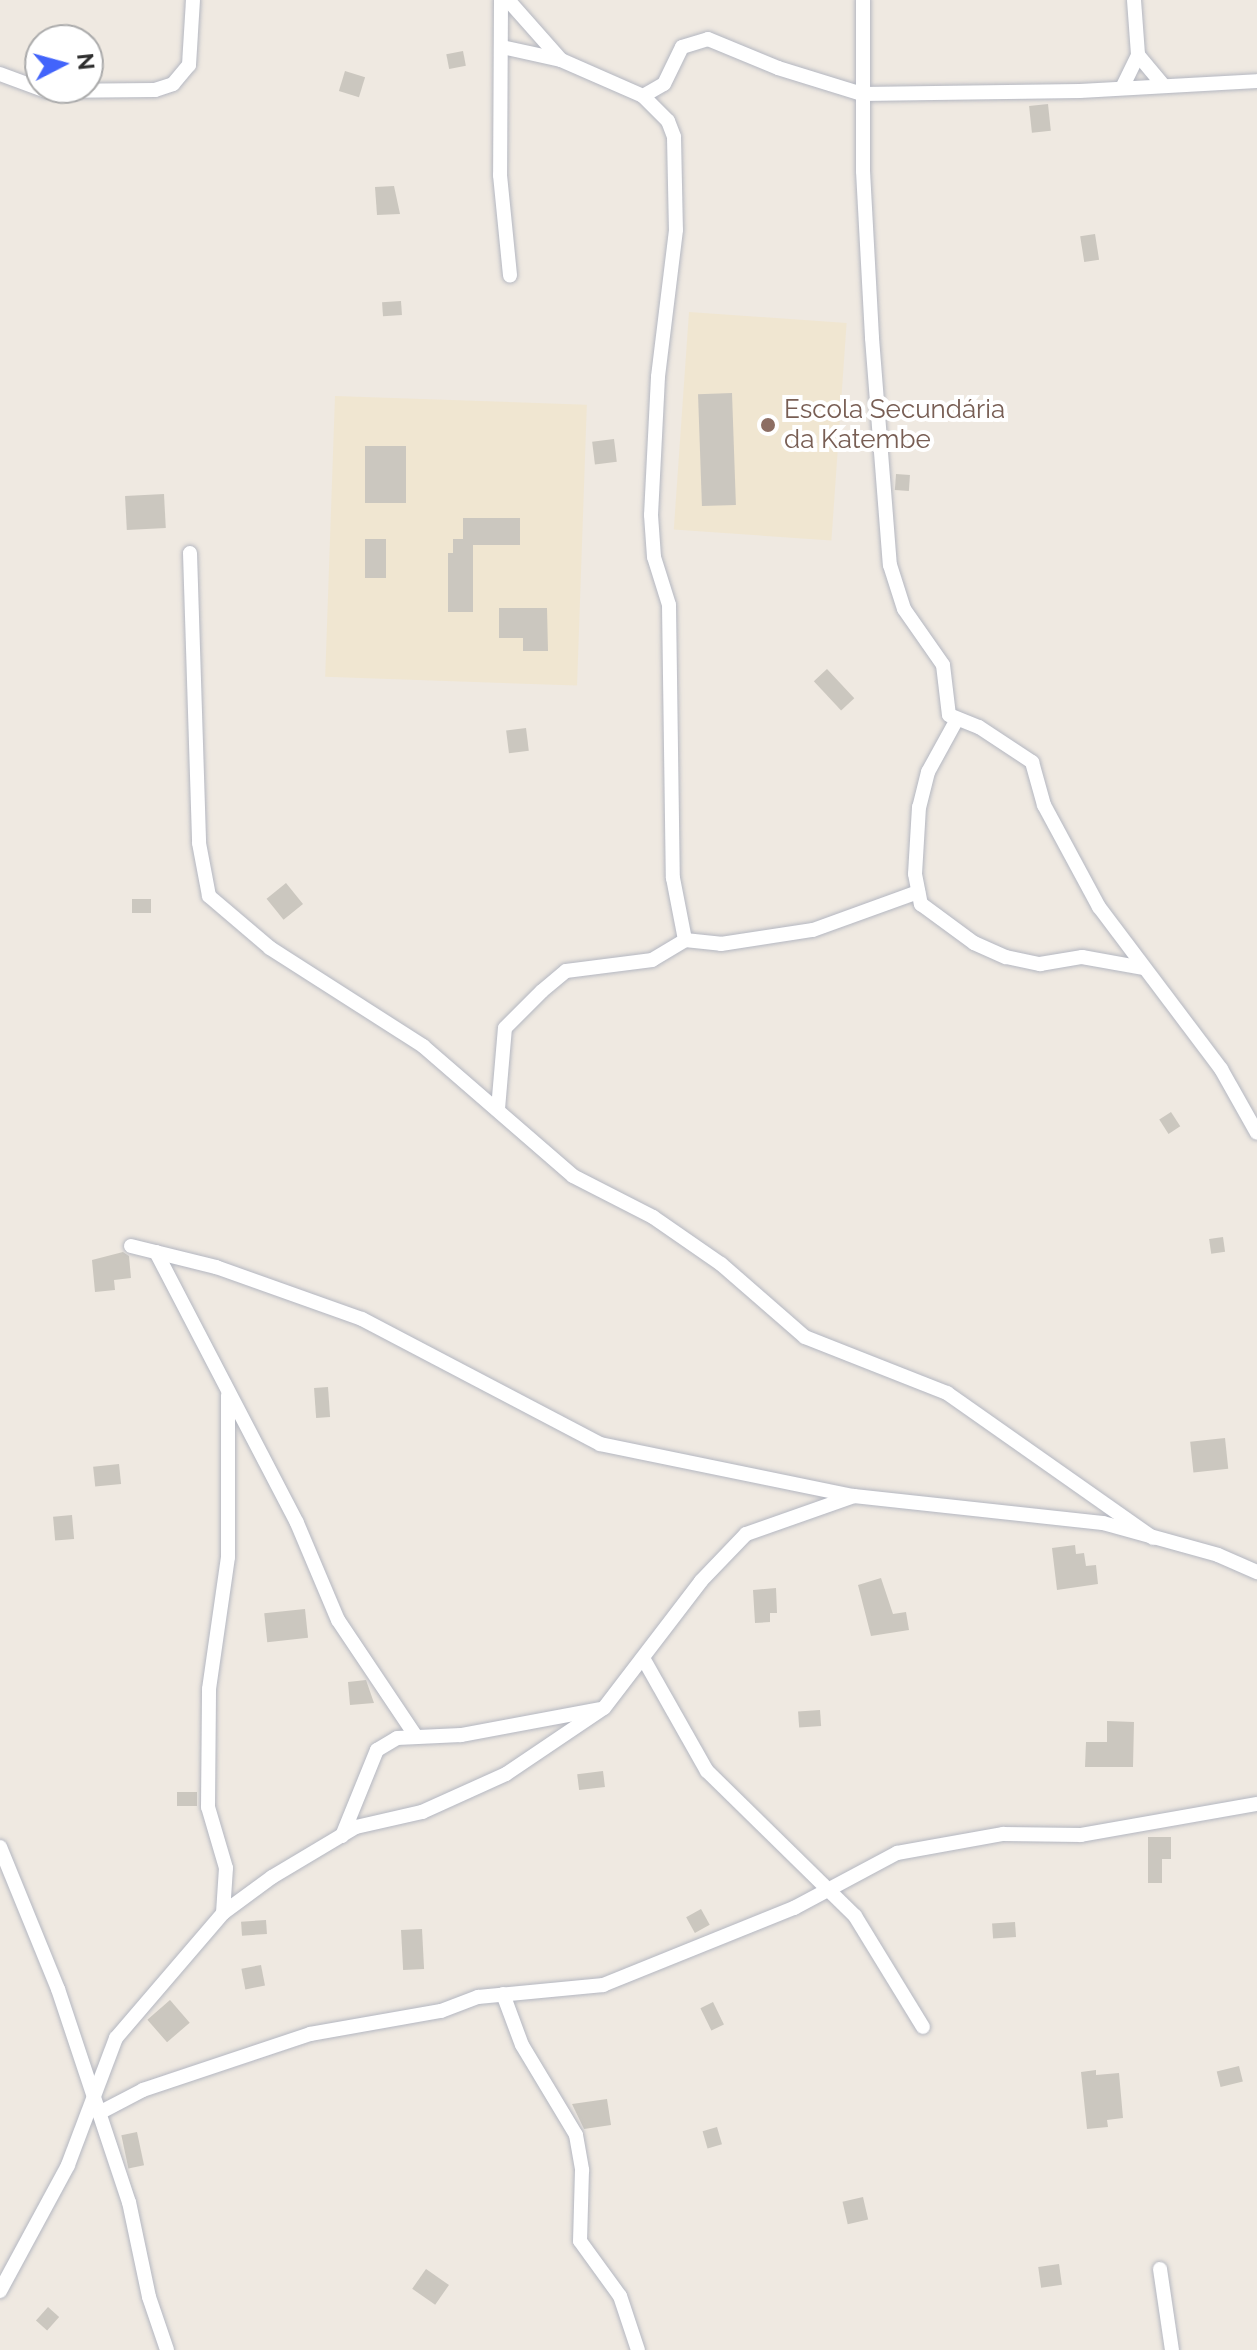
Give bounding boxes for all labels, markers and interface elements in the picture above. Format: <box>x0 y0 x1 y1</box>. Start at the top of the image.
north arrow <box>24 24 104 104</box>
text: N <box>72 52 100 71</box>
place label: Escola Secundária da Katembe <box>784 394 1005 456</box>
marker: Escola Secundária da Katembe <box>759 416 777 434</box>

